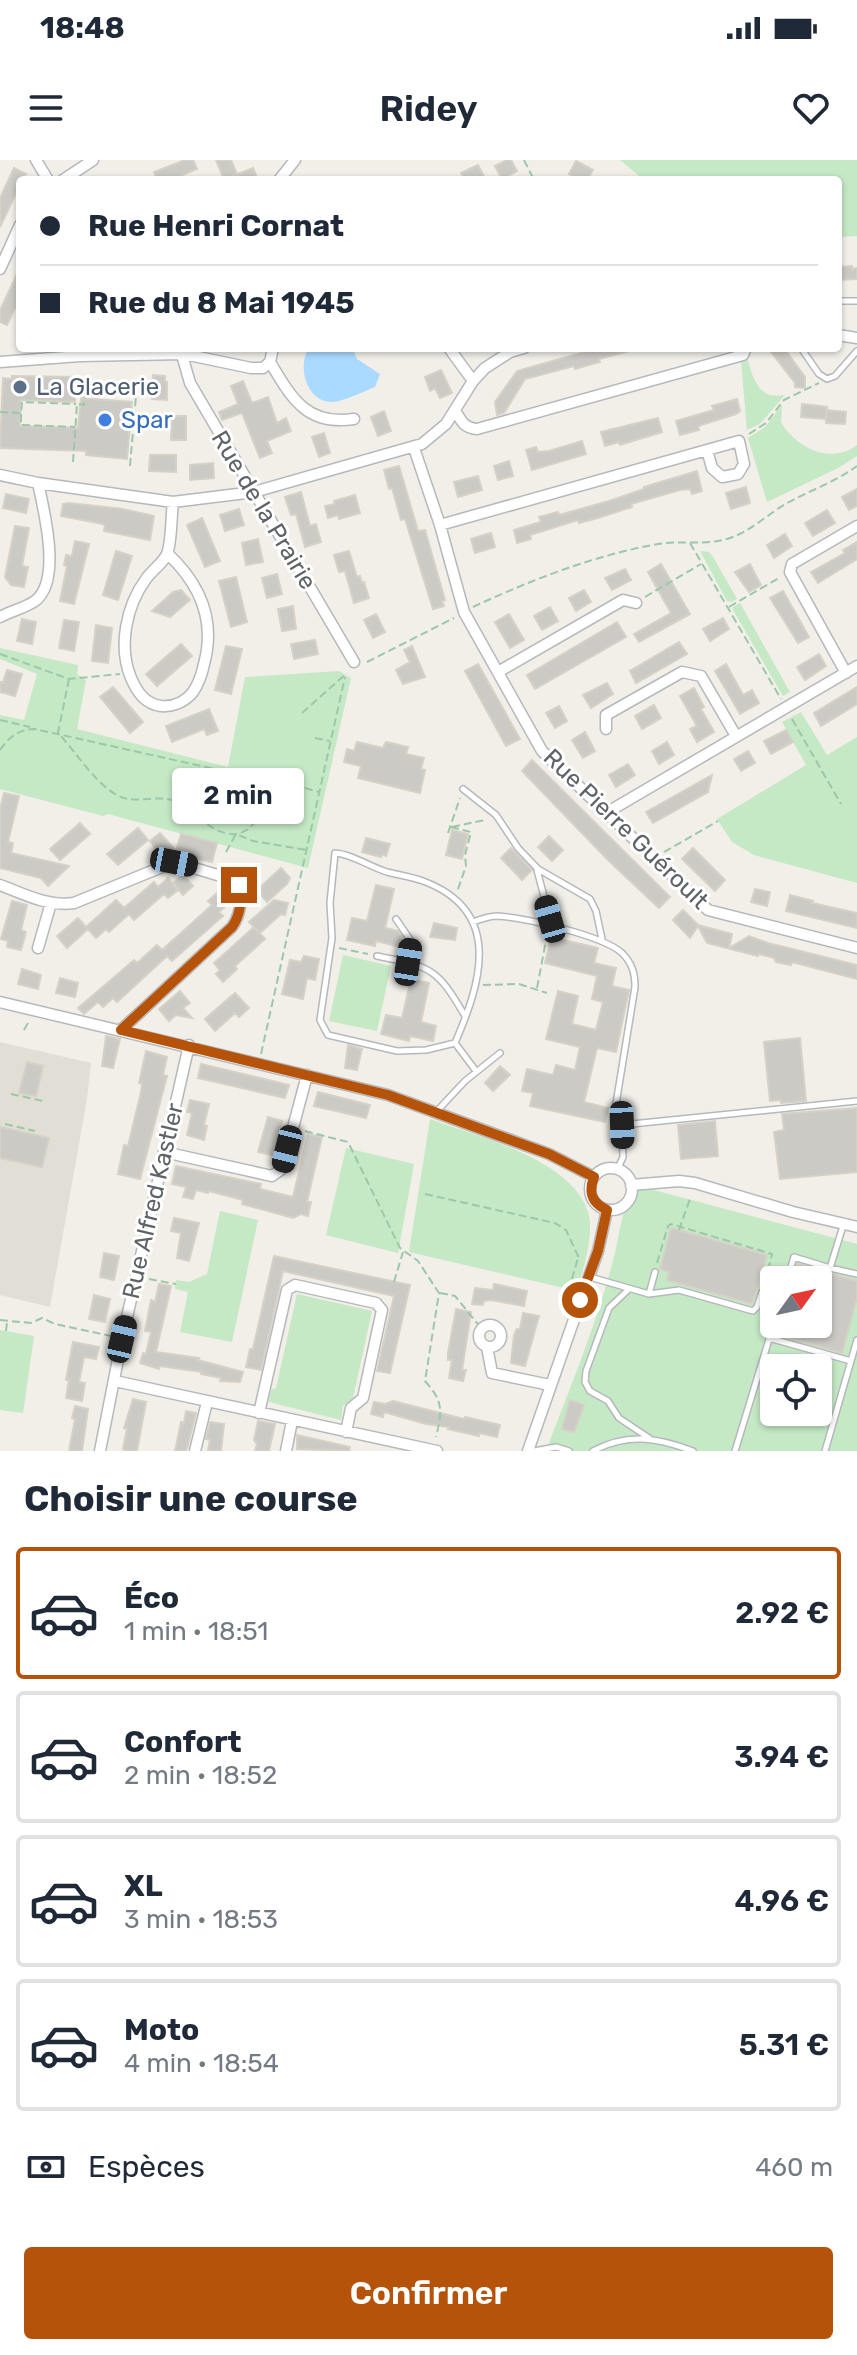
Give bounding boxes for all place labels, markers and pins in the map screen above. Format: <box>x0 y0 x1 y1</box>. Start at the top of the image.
place label: La Glacerie <box>36 373 159 401</box>
marker: La Glacerie <box>11 378 29 396</box>
place label: Spar <box>121 406 173 434</box>
marker: Spar <box>96 411 114 429</box>

